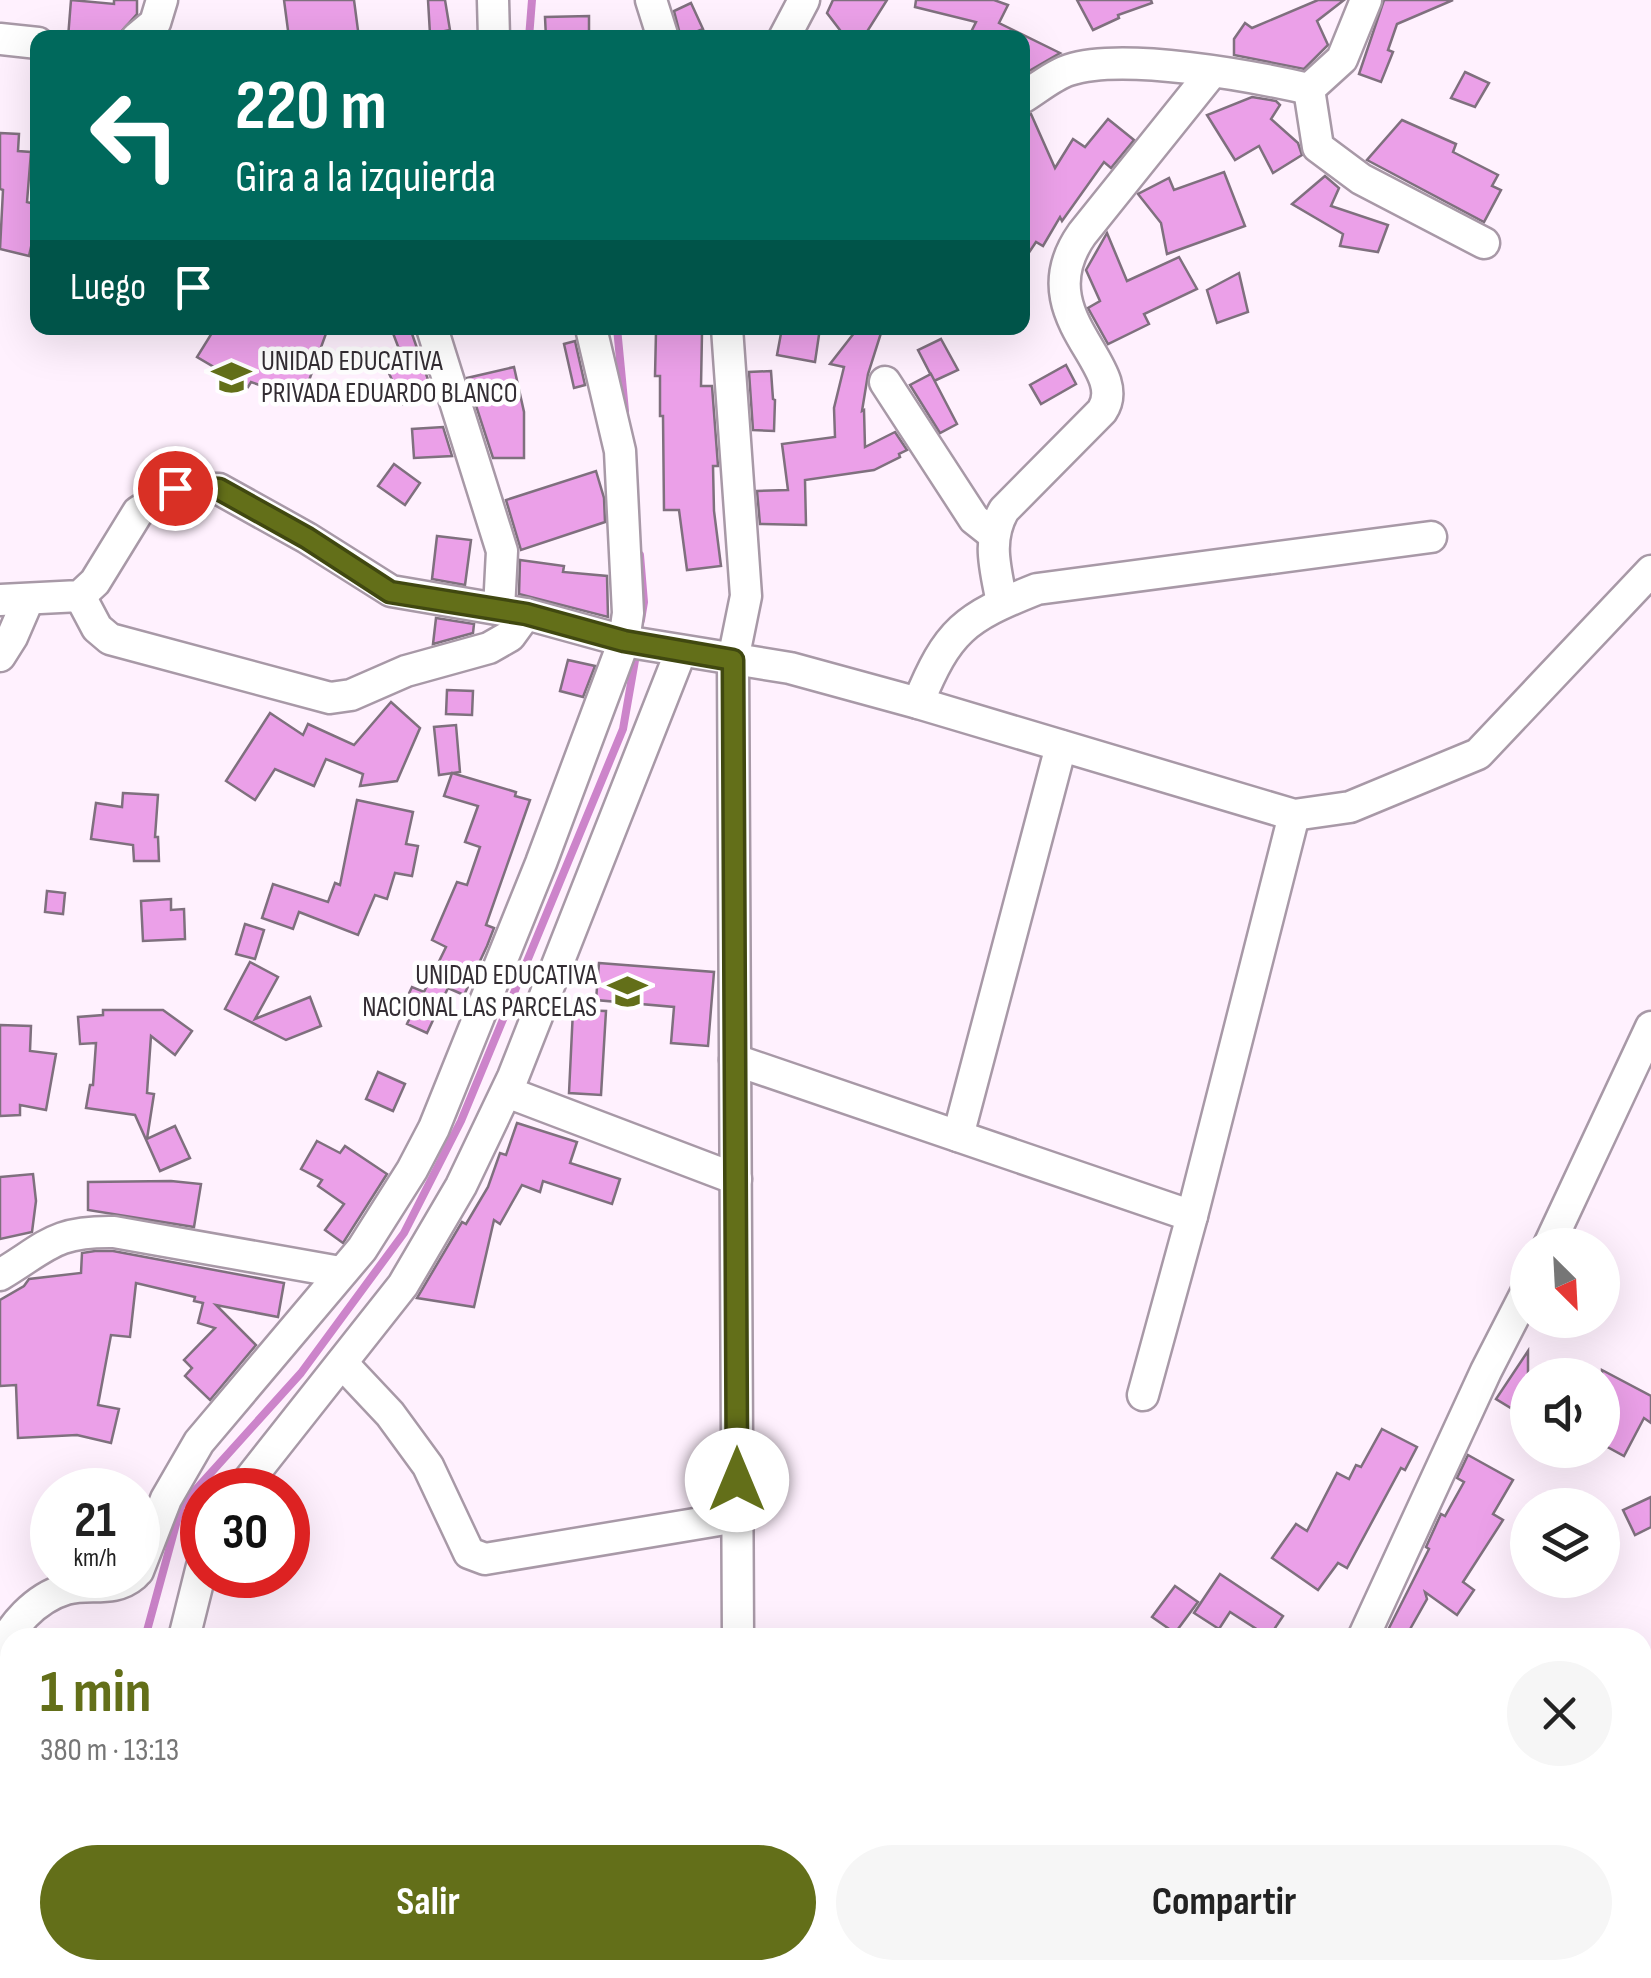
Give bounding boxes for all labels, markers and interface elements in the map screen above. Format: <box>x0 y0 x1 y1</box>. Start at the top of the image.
text: 220 m <box>235 65 387 149</box>
icon: left <box>70 70 200 200</box>
text: Gira a la izquierda <box>235 150 496 205</box>
icon: arrive <box>166 260 221 315</box>
text: Luego <box>70 265 146 310</box>
place label: UNIDAD EDUCATIVA PRIVADA EDUARDO BLANCO <box>261 345 518 410</box>
school or university icon: UNIDAD EDUCATIVA PRIVADA EDUARDO BLANCO <box>210 356 252 398</box>
pin <box>133 446 218 531</box>
icon: arrive <box>148 461 203 516</box>
place label: UNIDAD EDUCATIVA NACIONAL LAS PARCELAS <box>362 959 598 1024</box>
school or university icon: UNIDAD EDUCATIVA NACIONAL LAS PARCELAS <box>606 970 648 1012</box>
north arrow <box>1510 1228 1620 1338</box>
map controls <box>1510 1228 1620 1598</box>
button: sound <box>1510 1358 1620 1468</box>
position arrow <box>685 1428 789 1532</box>
speed limit sign: 30 <box>180 1468 310 1598</box>
button: layers <box>1510 1488 1620 1598</box>
text: 21 <box>74 1491 116 1551</box>
text: km/h <box>73 1543 117 1574</box>
text: 1 min <box>40 1657 152 1729</box>
button: close <box>1507 1661 1612 1766</box>
text: 380 m · 13:13 <box>40 1731 179 1770</box>
button: Salir <box>40 1845 816 1960</box>
button: Compartir <box>836 1845 1612 1960</box>

